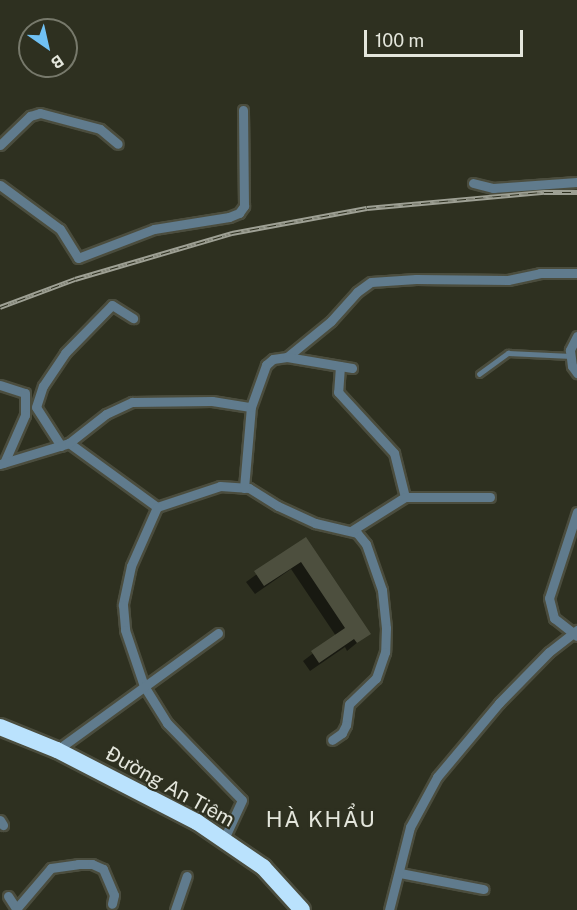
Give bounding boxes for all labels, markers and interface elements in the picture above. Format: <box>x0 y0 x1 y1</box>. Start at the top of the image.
north arrow <box>18 18 78 78</box>
scale bar <box>367 18 526 56</box>
text: 100 m <box>375 30 424 51</box>
text: B <box>47 51 67 73</box>
street label: Đường An Tiêm <box>101 742 239 832</box>
district label: HÀ KHẨU <box>266 807 376 833</box>

